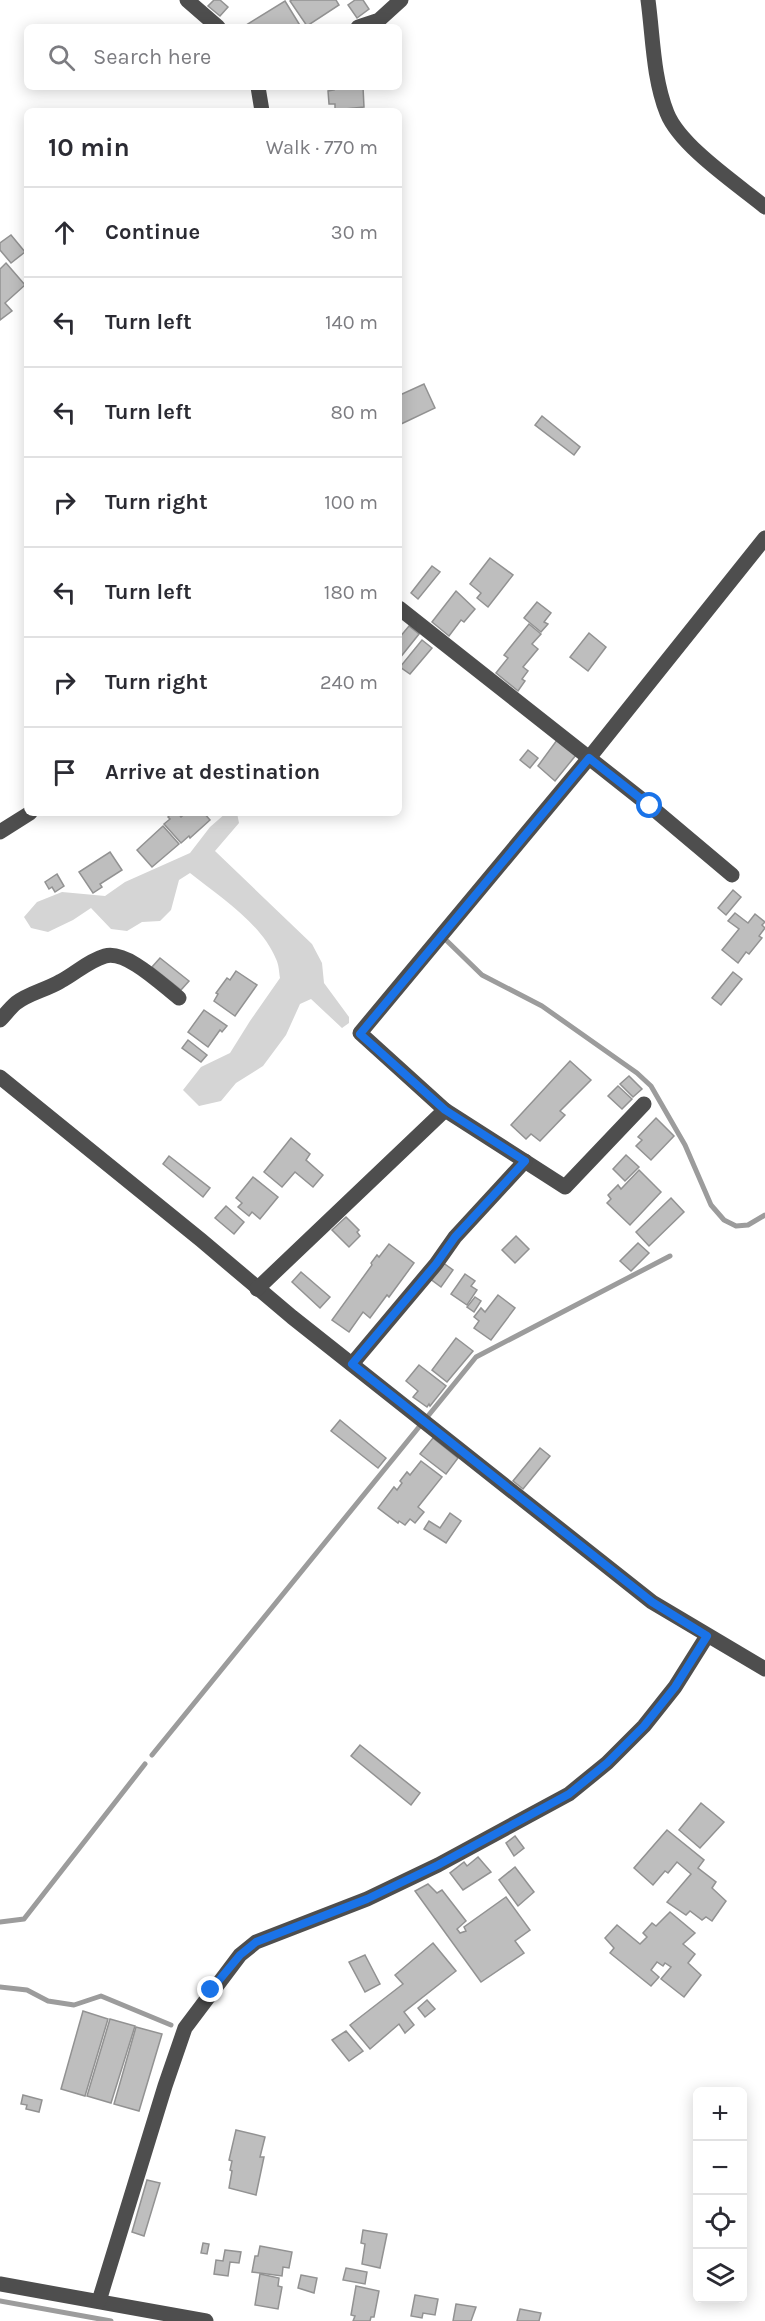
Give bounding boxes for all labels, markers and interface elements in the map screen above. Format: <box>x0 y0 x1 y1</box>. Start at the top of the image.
search box <box>24 24 402 90</box>
icon: search <box>45 41 78 74</box>
text: Search here <box>93 44 211 70</box>
text: 10 min <box>48 132 130 163</box>
text: Walk · 770 m <box>266 136 378 159</box>
icon: ahead <box>48 216 81 249</box>
text: Continue <box>105 219 200 245</box>
text: 30 m <box>331 221 378 244</box>
icon: left <box>48 306 81 339</box>
text: Turn left <box>105 309 192 335</box>
text: 140 m <box>325 311 378 334</box>
icon: left <box>48 396 81 429</box>
text: Turn left <box>105 399 192 425</box>
text: 80 m <box>330 401 378 424</box>
icon: right <box>48 486 81 519</box>
text: Turn right <box>105 489 208 515</box>
text: 100 m <box>324 491 378 514</box>
icon: left <box>48 576 81 609</box>
text: Turn left <box>105 579 192 605</box>
text: 180 m <box>324 581 378 604</box>
icon: right <box>48 666 81 699</box>
text: Turn right <box>105 669 208 695</box>
text: 240 m <box>320 671 378 694</box>
icon: arrive <box>48 756 81 789</box>
text: Arrive at destination <box>105 759 320 785</box>
route start <box>636 792 662 818</box>
route end <box>197 1976 223 2002</box>
map controls <box>693 2087 747 2303</box>
button: + <box>693 2087 747 2141</box>
button: − <box>693 2141 747 2195</box>
button: locate <box>693 2195 747 2249</box>
button: layers <box>693 2249 747 2303</box>

